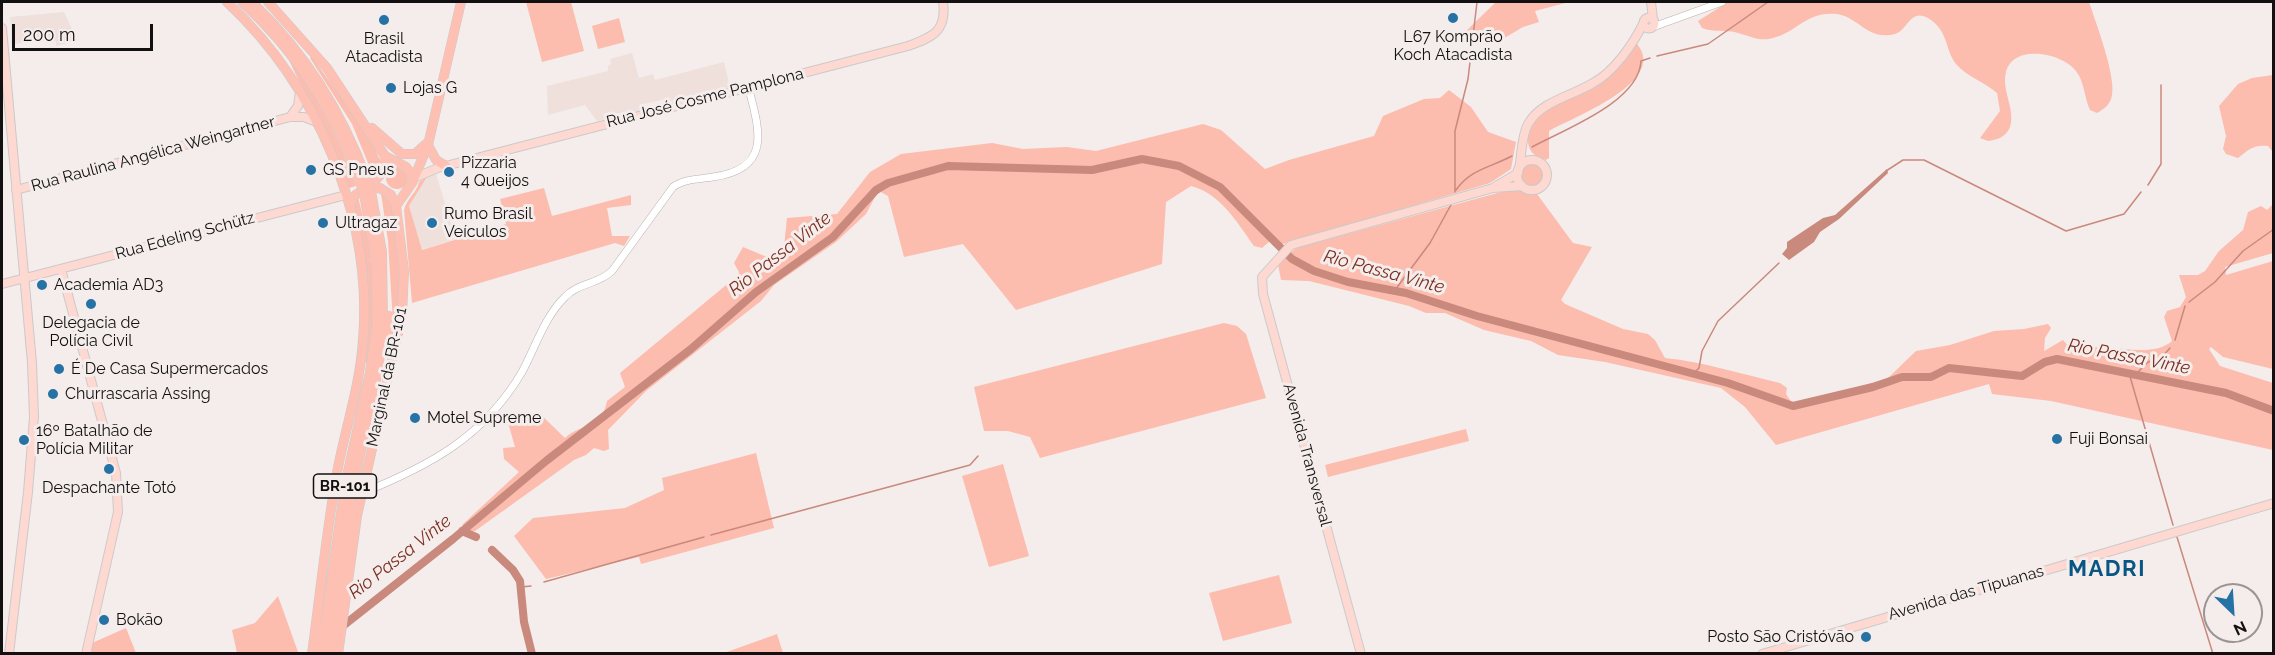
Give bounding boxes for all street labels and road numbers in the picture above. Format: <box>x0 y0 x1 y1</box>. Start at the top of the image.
street label: Rua José Cosme Pamplona <box>604 64 806 132</box>
street label: Rua Raulina Angélica Weingartner <box>29 112 277 196</box>
street label: Rua Edeling Schütz <box>113 208 257 264</box>
street label: Marginal da BR-101 <box>363 306 411 448</box>
street label: Avenida Transversal <box>1279 381 1335 529</box>
road number: BR-101 <box>314 474 376 498</box>
street label: Avenida das Tipuanas <box>1886 562 2046 624</box>

